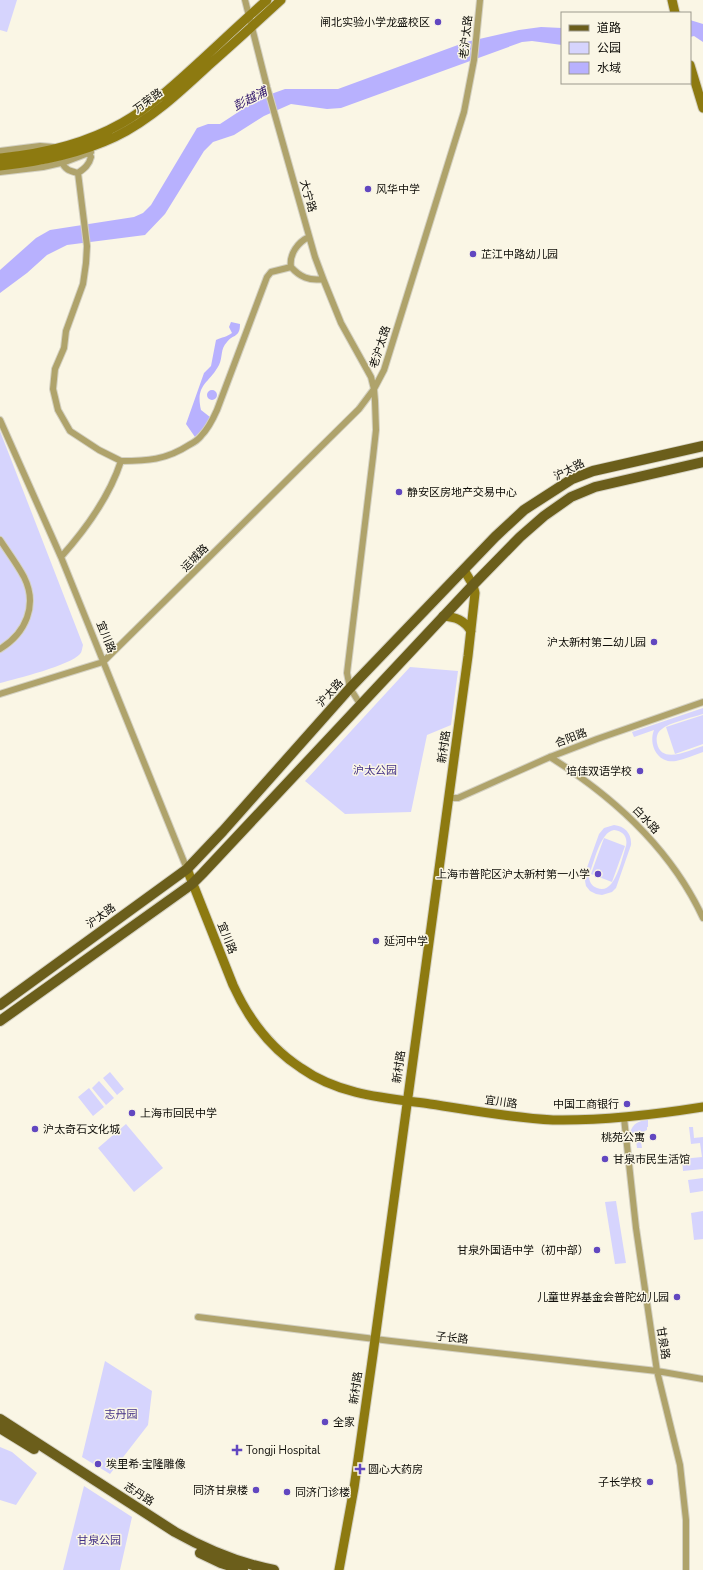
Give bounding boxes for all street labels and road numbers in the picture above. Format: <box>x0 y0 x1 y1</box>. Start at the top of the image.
street label: 老沪太路 <box>456 14 476 60</box>
street label: 万荣路 <box>130 85 166 117</box>
street label: 大宁路 <box>296 178 320 214</box>
street label: 老沪太路 <box>366 324 394 370</box>
street label: 沪太路 <box>551 456 587 484</box>
street label: 运城路 <box>178 541 212 575</box>
street label: 宜川路 <box>93 619 119 655</box>
street label: 沪太路 <box>313 676 347 710</box>
street label: 合阳路 <box>553 725 589 751</box>
street label: 新村路 <box>434 730 454 764</box>
street label: 白水路 <box>629 803 663 837</box>
street label: 沪太路 <box>83 900 119 932</box>
street label: 宜川路 <box>214 920 240 956</box>
street label: 新村路 <box>389 1050 409 1084</box>
street label: 宜川路 <box>484 1092 518 1112</box>
street label: 甘泉路 <box>653 1326 673 1360</box>
street label: 子长路 <box>435 1329 469 1347</box>
street label: 新村路 <box>346 1371 366 1405</box>
street label: 志丹路 <box>121 1479 157 1509</box>

